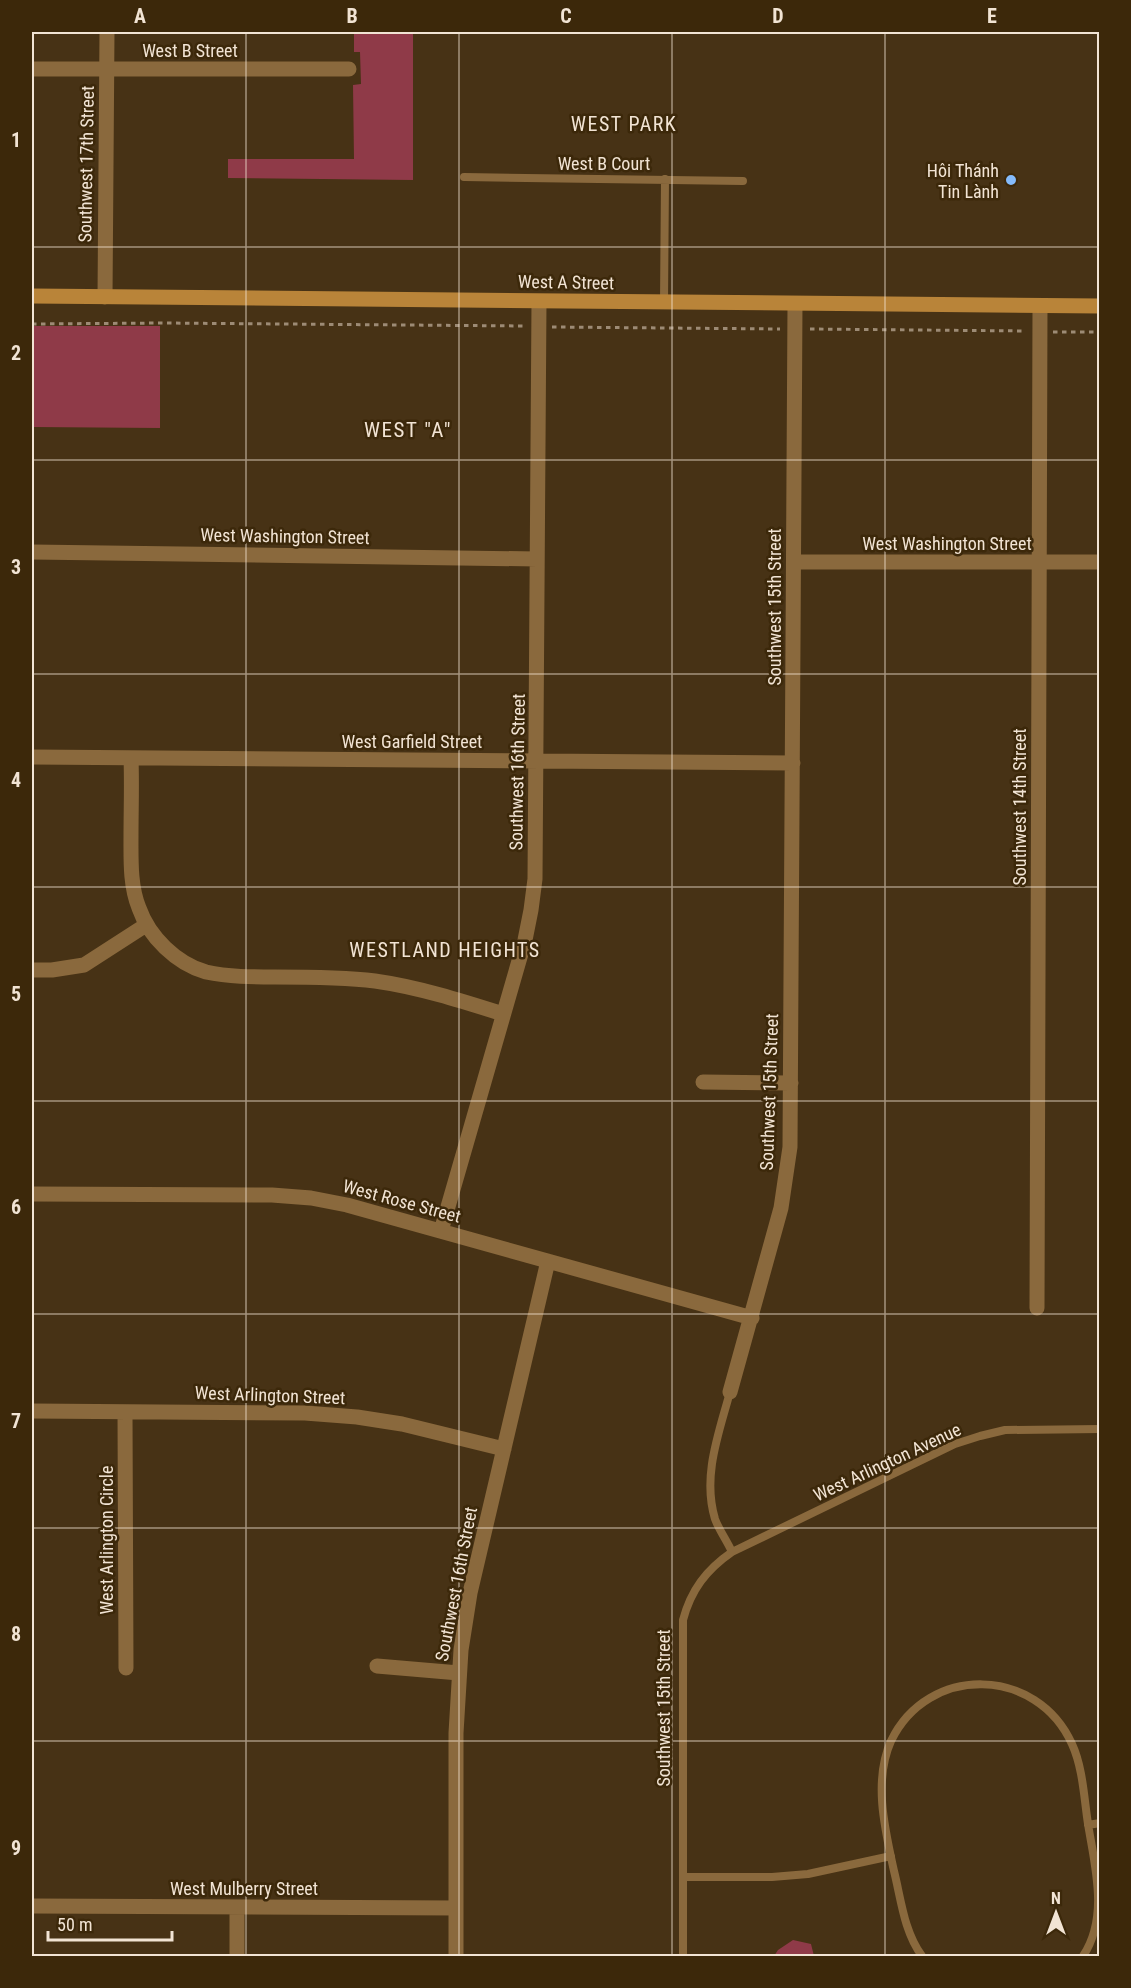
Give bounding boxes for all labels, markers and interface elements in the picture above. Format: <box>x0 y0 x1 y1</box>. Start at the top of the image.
text: A <box>134 4 146 28</box>
text: B <box>346 4 358 28</box>
text: C <box>560 4 572 28</box>
text: D <box>772 4 784 28</box>
text: E <box>987 4 997 28</box>
street label: West B Street <box>142 40 238 61</box>
street label: Southwest 17th Street <box>74 85 98 243</box>
district label: WEST PARK <box>571 112 677 136</box>
text: 1 <box>11 128 21 152</box>
street label: West B Court <box>558 153 650 174</box>
place label: Hôi Thánh Tin Lành <box>927 160 999 202</box>
marker: Hôi Thánh Tin Lành <box>1004 173 1018 187</box>
street label: West A Street <box>518 271 614 293</box>
text: 2 <box>11 341 21 365</box>
district label: WEST "A" <box>364 418 452 442</box>
street label: West Washington Street <box>200 524 370 548</box>
street label: Southwest 15th Street <box>764 529 785 686</box>
street label: West Washington Street <box>862 533 1032 554</box>
text: 3 <box>11 555 21 579</box>
street label: Southwest 16th Street <box>505 693 529 851</box>
street label: Southwest 14th Street <box>1009 729 1030 886</box>
street label: West Garfield Street <box>342 731 482 752</box>
text: 4 <box>11 768 21 792</box>
district label: WESTLAND HEIGHTS <box>349 938 541 962</box>
text: 5 <box>11 982 21 1006</box>
street label: Southwest 15th Street <box>756 1013 782 1171</box>
street label: West Rose Street <box>341 1175 463 1227</box>
text: 6 <box>11 1195 21 1219</box>
street label: West Arlington Street <box>194 1382 346 1408</box>
text: 7 <box>11 1409 21 1433</box>
street label: West Arlington Avenue <box>810 1419 964 1505</box>
street label: West Arlington Circle <box>96 1466 117 1614</box>
street label: Southwest 16th Street <box>431 1505 481 1663</box>
text: 8 <box>11 1622 21 1646</box>
street label: Southwest 15th Street <box>653 1630 674 1787</box>
text: 9 <box>11 1836 21 1860</box>
street label: West Mulberry Street <box>170 1878 318 1899</box>
north arrow <box>1026 1883 1086 1943</box>
text: N <box>1051 1889 1061 1908</box>
scale bar <box>48 1904 172 1942</box>
text: 50 m <box>57 1914 92 1935</box>

